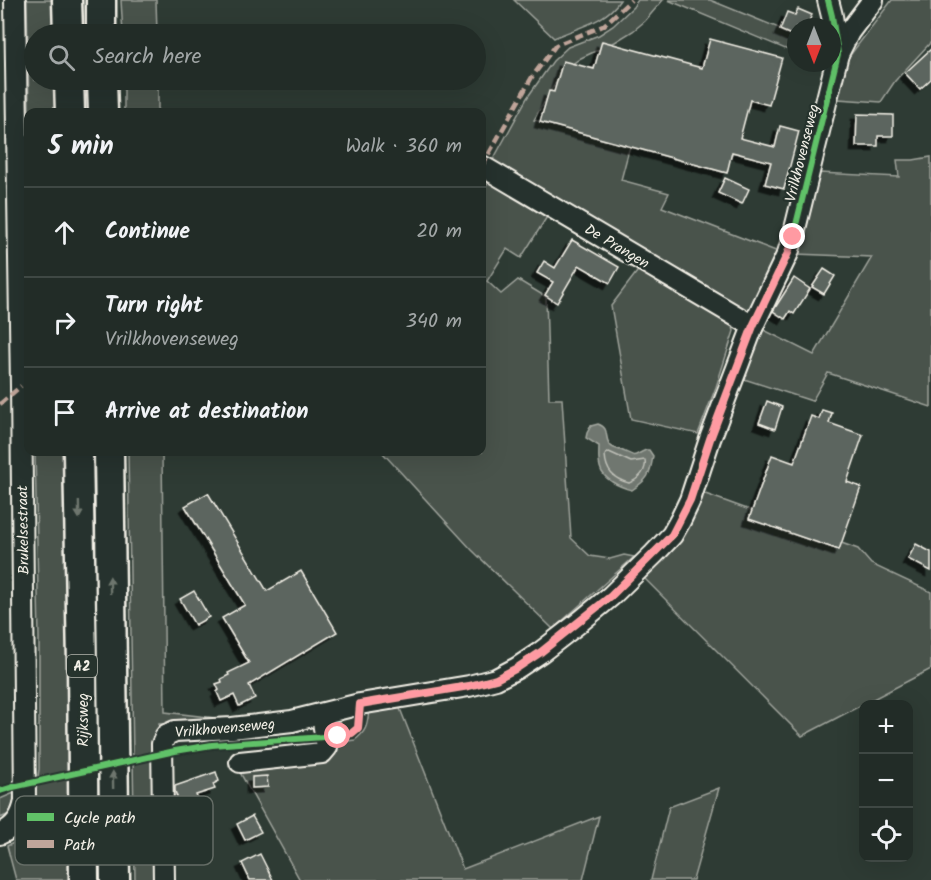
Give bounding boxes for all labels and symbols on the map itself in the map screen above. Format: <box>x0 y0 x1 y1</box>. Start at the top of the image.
north arrow <box>787 18 841 72</box>
street label: Vrilkhovenseweg <box>779 102 827 205</box>
street label: De Prangen <box>579 218 654 276</box>
route end <box>779 223 805 249</box>
street label: Brukelsestraat <box>11 485 37 575</box>
one-way arrow <box>74 500 84 519</box>
one-way arrow <box>106 575 115 594</box>
road number: A2 <box>67 655 97 677</box>
street label: Rijksweg <box>72 693 96 747</box>
street label: Vrilkhovenseweg <box>174 713 276 745</box>
route start <box>324 722 350 748</box>
one-way arrow <box>109 770 118 789</box>
legend <box>15 796 213 865</box>
text: Cycle path <box>64 806 136 831</box>
text: Path <box>64 833 95 858</box>

